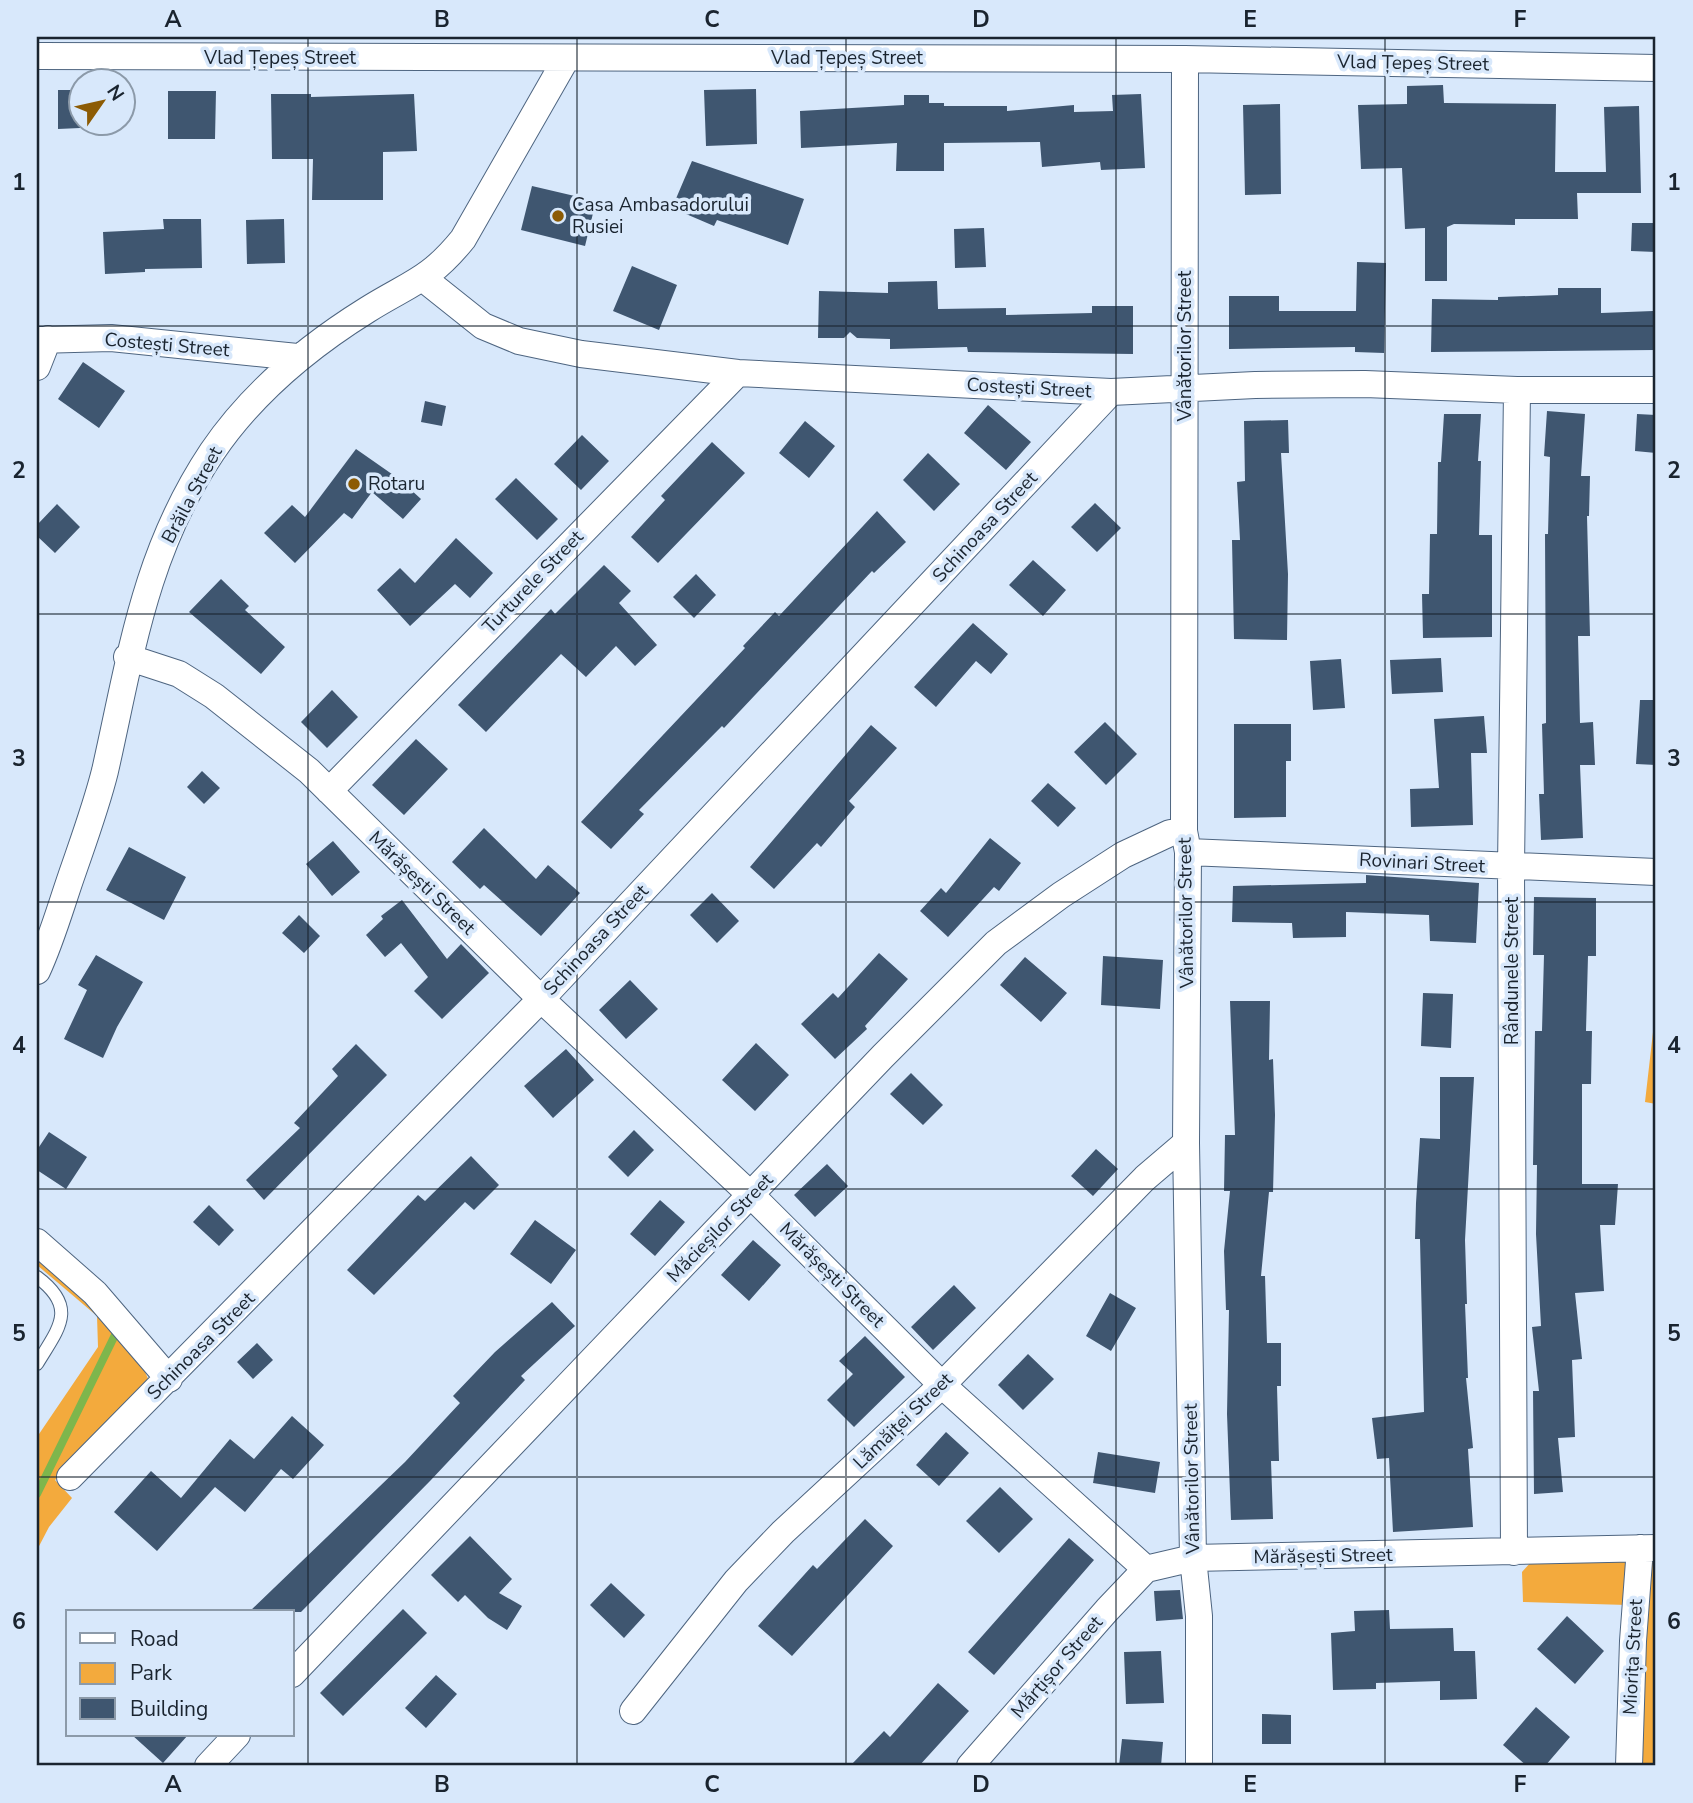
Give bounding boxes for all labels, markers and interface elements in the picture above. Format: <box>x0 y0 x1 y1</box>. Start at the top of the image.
text: A <box>164 4 182 35</box>
text: B <box>434 4 450 35</box>
text: C <box>704 4 720 35</box>
text: D <box>972 4 990 35</box>
text: E <box>1243 4 1257 35</box>
text: F <box>1514 4 1527 35</box>
street label: Vlad Țepeș Street <box>203 45 356 71</box>
street label: Vlad Țepeș Street <box>770 45 923 71</box>
street label: Vlad Țepeș Street <box>1336 49 1490 77</box>
north arrow <box>66 66 136 136</box>
text: N <box>101 80 130 106</box>
text: 1 <box>12 167 26 198</box>
text: 1 <box>1667 167 1681 198</box>
place label: Casa Ambasadorului Rusiei <box>572 192 749 240</box>
marker: Casa Ambasadorului Rusiei <box>550 208 566 224</box>
street label: Vânătorilor Street <box>1172 270 1198 422</box>
street label: Costești Street <box>103 327 231 363</box>
street label: Costești Street <box>966 372 1093 404</box>
street label: Brăila Street <box>156 442 229 548</box>
text: 2 <box>12 455 26 486</box>
text: 2 <box>1667 455 1681 486</box>
street label: Schinoasa Street <box>927 466 1044 588</box>
place label: Rotaru <box>368 471 425 497</box>
marker: Rotaru <box>346 476 362 492</box>
street label: Turturele Street <box>477 524 589 639</box>
text: 3 <box>12 743 26 774</box>
text: 3 <box>1667 743 1681 774</box>
street label: Mărășești Street <box>363 825 481 941</box>
street label: Vânătorilor Street <box>1172 837 1200 990</box>
street label: Rovinari Street <box>1358 847 1486 879</box>
street label: Schinoasa Street <box>538 879 655 1001</box>
street label: Rândunele Street <box>1499 896 1525 1045</box>
text: 4 <box>12 1030 26 1061</box>
text: 4 <box>1667 1030 1681 1061</box>
street label: Măcieșilor Street <box>661 1167 779 1288</box>
street label: Mărășești Street <box>774 1217 891 1334</box>
street label: Schinoasa Street <box>141 1286 261 1406</box>
text: 5 <box>12 1318 26 1349</box>
text: 5 <box>1667 1318 1681 1349</box>
street label: Lămăiței Street <box>848 1367 959 1475</box>
street label: Vânătorilor Street <box>1178 1403 1206 1556</box>
street label: Mărășești Street <box>1253 1542 1393 1570</box>
street label: Miorița Street <box>1617 1598 1649 1716</box>
text: 6 <box>12 1606 26 1637</box>
text: 6 <box>1667 1606 1681 1637</box>
legend <box>66 1610 294 1736</box>
street label: Mărțișor Street <box>1005 1610 1109 1724</box>
text: Road <box>130 1625 179 1653</box>
text: Park <box>130 1659 172 1687</box>
text: Building <box>130 1695 208 1723</box>
text: A <box>164 1769 182 1800</box>
text: B <box>434 1769 450 1800</box>
text: C <box>704 1769 720 1800</box>
text: D <box>972 1769 990 1800</box>
text: E <box>1243 1769 1257 1800</box>
text: F <box>1514 1769 1527 1800</box>

